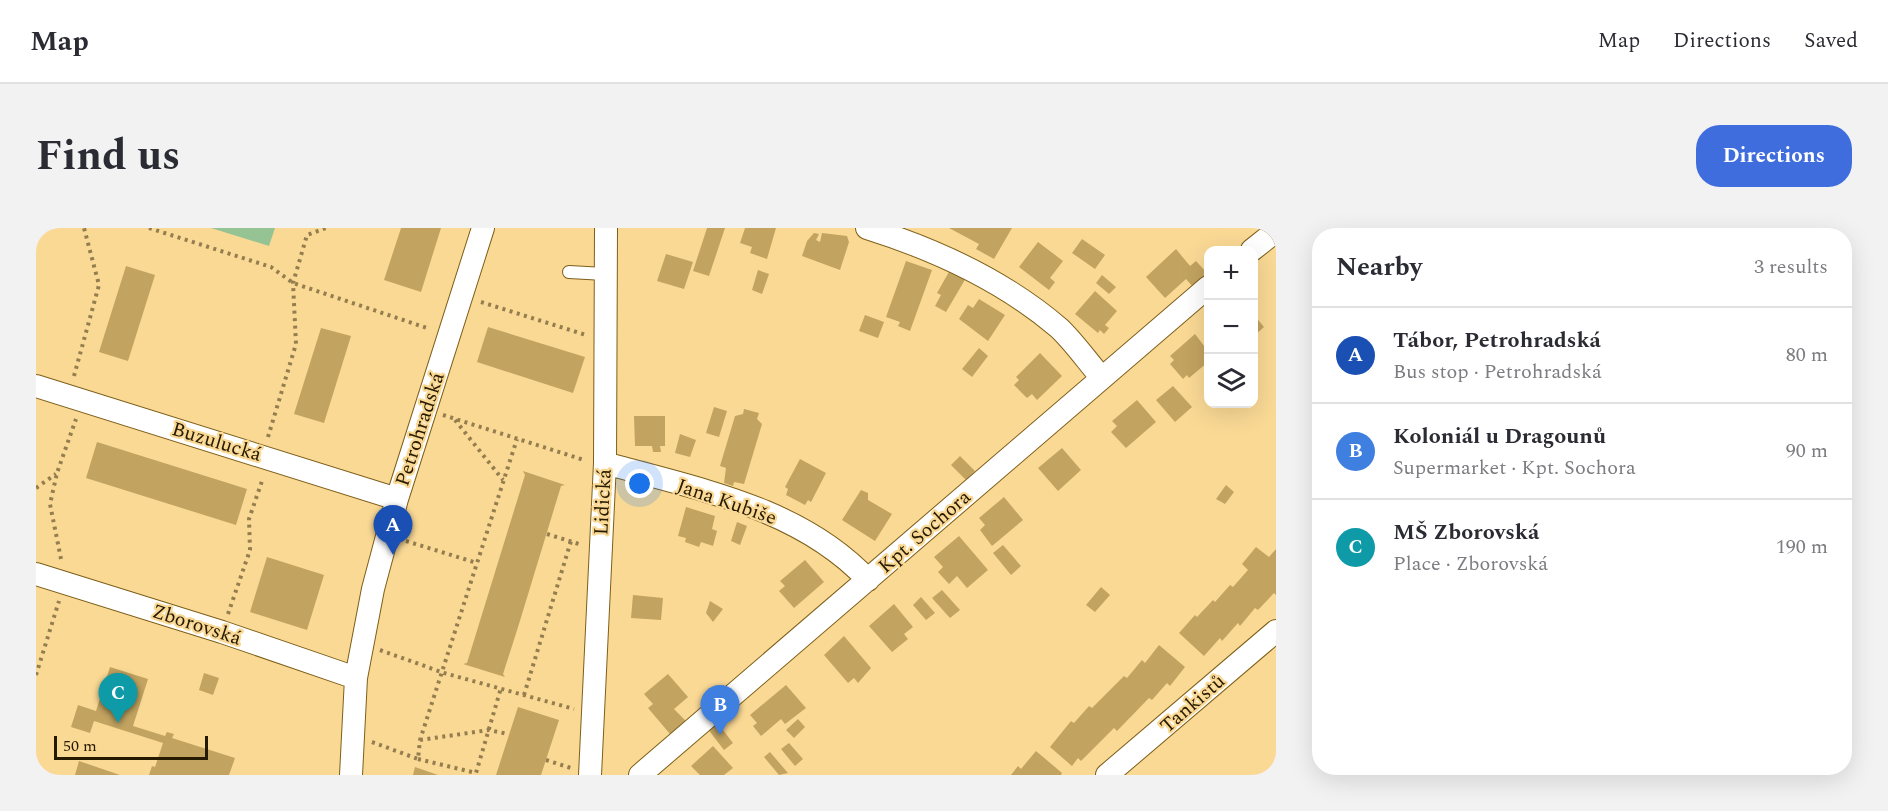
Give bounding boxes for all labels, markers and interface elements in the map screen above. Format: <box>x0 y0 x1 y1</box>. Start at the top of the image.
text: Map <box>30 20 89 63</box>
text: Map <box>1598 25 1640 57</box>
text: Directions <box>1673 25 1771 57</box>
text: Saved <box>1804 25 1858 57</box>
text: Find us <box>36 125 180 188</box>
button: Directions <box>1696 125 1852 187</box>
map controls <box>1204 246 1258 408</box>
button: + <box>1204 246 1258 300</box>
text: Nearby <box>1336 247 1422 287</box>
text: 3 results <box>1754 252 1828 282</box>
button: − <box>1204 300 1258 354</box>
text: Tábor, Petrohradská <box>1393 324 1601 357</box>
text: A <box>1348 340 1363 370</box>
text: 80 m <box>1786 340 1828 370</box>
button: layers <box>1204 354 1258 408</box>
text: Bus stop · Petrohradská <box>1393 357 1602 387</box>
street label: Petrohradská <box>387 368 453 490</box>
street label: Buzulucká <box>168 414 266 470</box>
text: Koloniál u Dragounů <box>1393 420 1606 453</box>
text: B <box>1348 436 1363 466</box>
text: 90 m <box>1786 436 1828 466</box>
text: Supermarket · Kpt. Sochora <box>1393 453 1636 483</box>
street label: Lidická <box>586 468 620 536</box>
your location <box>625 469 654 498</box>
street label: Jana Kubiše <box>673 471 781 533</box>
street label: Kpt. Sochora <box>872 483 978 581</box>
pin: A <box>374 506 412 555</box>
text: MŠ Zborovská <box>1393 516 1539 549</box>
text: C <box>1348 532 1363 562</box>
text: 190 m <box>1776 532 1828 562</box>
text: Place · Zborovská <box>1393 549 1548 579</box>
street label: Zborovská <box>148 596 245 654</box>
street label: Tankistů <box>1153 667 1232 741</box>
pin: C <box>98 674 137 723</box>
pin: B <box>700 686 740 735</box>
scale bar <box>54 733 208 760</box>
text: 50 m <box>63 734 97 758</box>

